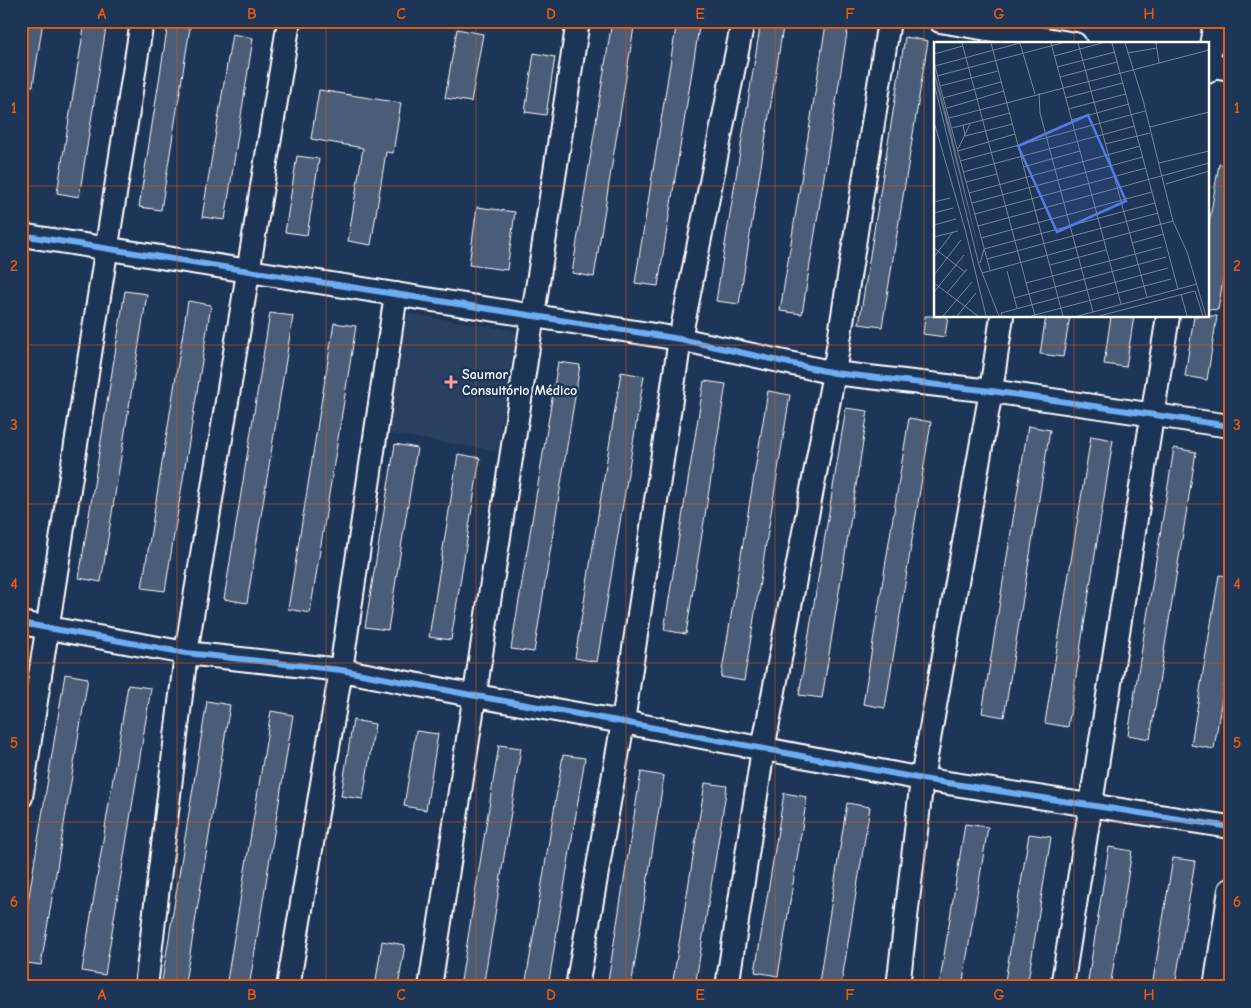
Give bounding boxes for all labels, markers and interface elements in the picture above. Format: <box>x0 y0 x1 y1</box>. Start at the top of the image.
text: A <box>98 5 107 23</box>
text: B <box>247 5 257 23</box>
text: C <box>396 5 406 23</box>
text: D <box>546 5 556 23</box>
text: E <box>695 5 705 23</box>
text: F <box>845 5 855 23</box>
text: G <box>993 5 1005 23</box>
text: H <box>1143 5 1155 23</box>
inset map <box>934 42 1208 318</box>
text: 1 <box>11 99 17 117</box>
text: 1 <box>1234 99 1240 117</box>
text: 2 <box>10 257 18 275</box>
text: 2 <box>1233 257 1241 275</box>
place label: Saumor Consultório Médico <box>462 366 577 399</box>
marker: Saumor Consultório Médico <box>444 375 458 389</box>
text: 3 <box>10 416 18 434</box>
text: 3 <box>1233 416 1241 434</box>
text: 4 <box>10 575 18 593</box>
text: 4 <box>1233 575 1241 593</box>
text: 5 <box>10 734 18 752</box>
text: 5 <box>1233 734 1241 752</box>
text: 6 <box>10 893 18 911</box>
text: 6 <box>1233 893 1241 911</box>
text: A <box>98 986 107 1004</box>
text: B <box>247 986 257 1004</box>
text: C <box>396 986 406 1004</box>
text: D <box>546 986 556 1004</box>
text: E <box>695 986 705 1004</box>
text: F <box>845 986 855 1004</box>
text: G <box>993 986 1005 1004</box>
text: H <box>1143 986 1155 1004</box>

